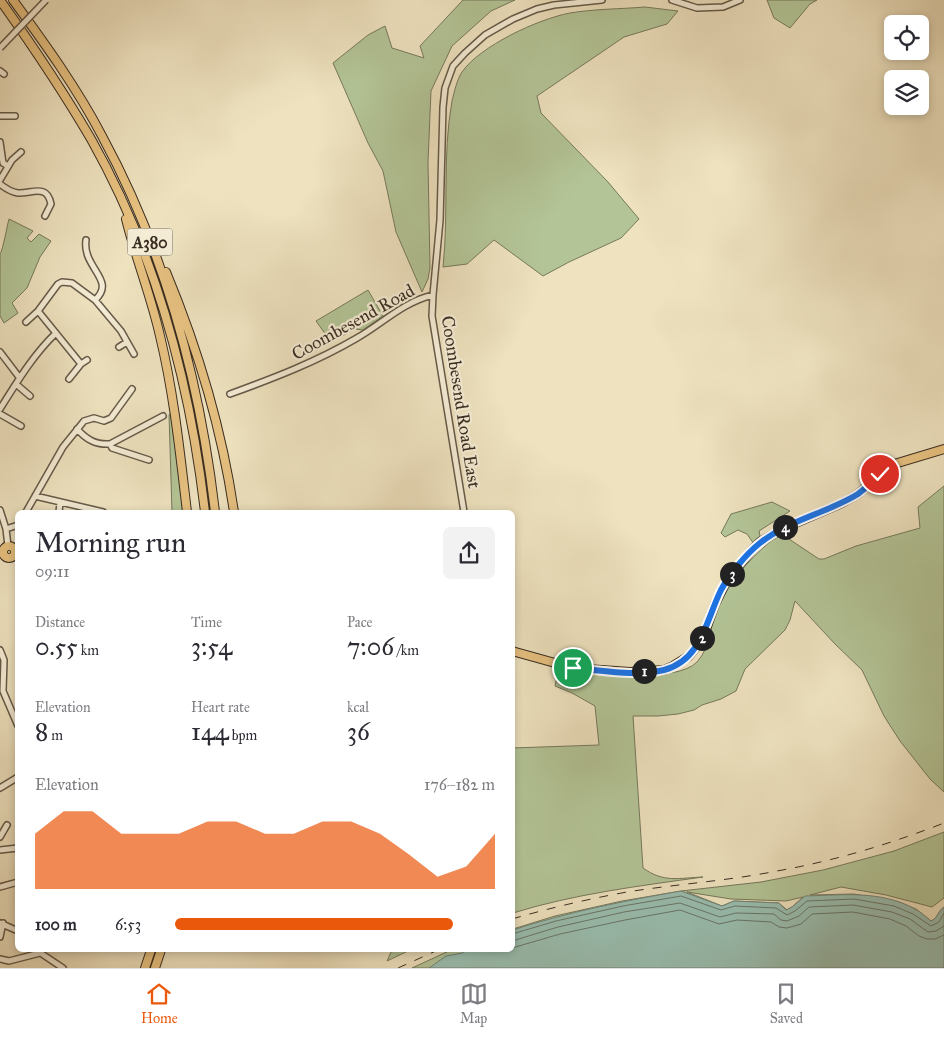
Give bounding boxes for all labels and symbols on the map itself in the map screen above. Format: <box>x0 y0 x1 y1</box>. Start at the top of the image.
road number: A380 <box>128 228 172 256</box>
street label: Coombesend Road <box>288 279 418 365</box>
street label: Coombesend Road East <box>437 314 486 490</box>
pin <box>859 453 901 495</box>
pin: 4 <box>772 514 798 540</box>
pin: 3 <box>720 562 744 586</box>
pin: 2 <box>690 626 714 650</box>
pin <box>552 647 594 689</box>
pin: 1 <box>632 658 656 684</box>

